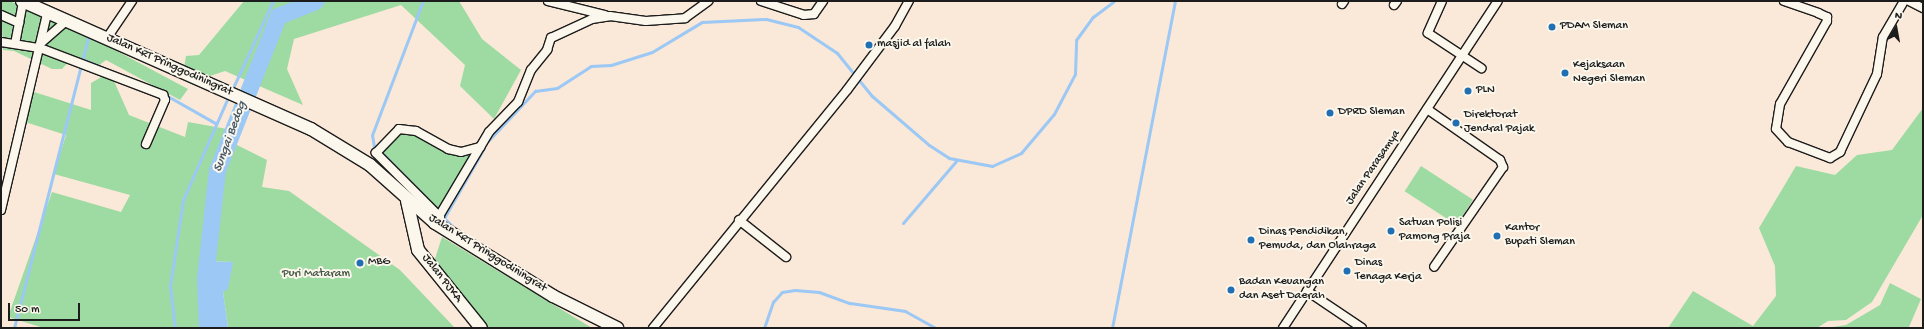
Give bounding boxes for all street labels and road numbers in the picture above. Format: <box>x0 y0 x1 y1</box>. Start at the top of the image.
street label: Jalan KRT Pringgodiningrat <box>104 32 234 100</box>
street label: Jalan Parasamya <box>1344 128 1404 208</box>
street label: Jalan KRT Pringgodiningrat <box>425 212 549 296</box>
street label: Jalan PJKA <box>418 252 464 306</box>

